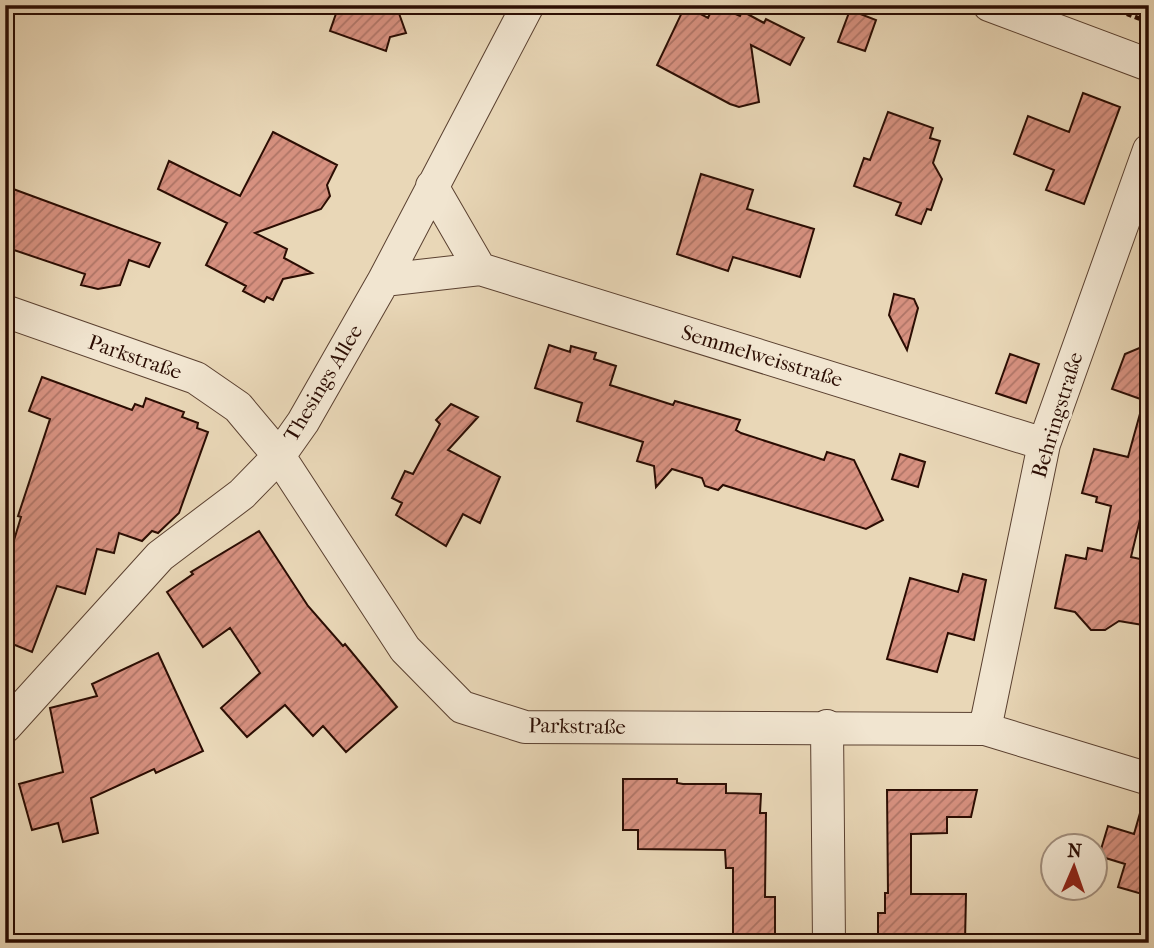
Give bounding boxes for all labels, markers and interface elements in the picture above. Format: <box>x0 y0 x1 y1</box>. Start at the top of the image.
street label: Thesings Allee <box>279 320 367 446</box>
street label: Semmelweisstraße <box>678 320 846 392</box>
street label: Parkstraße <box>85 330 185 384</box>
street label: Behringstraße <box>1027 349 1087 481</box>
street label: Parkstraße <box>528 713 626 739</box>
north arrow <box>1038 832 1108 902</box>
text: N <box>1067 840 1083 862</box>

